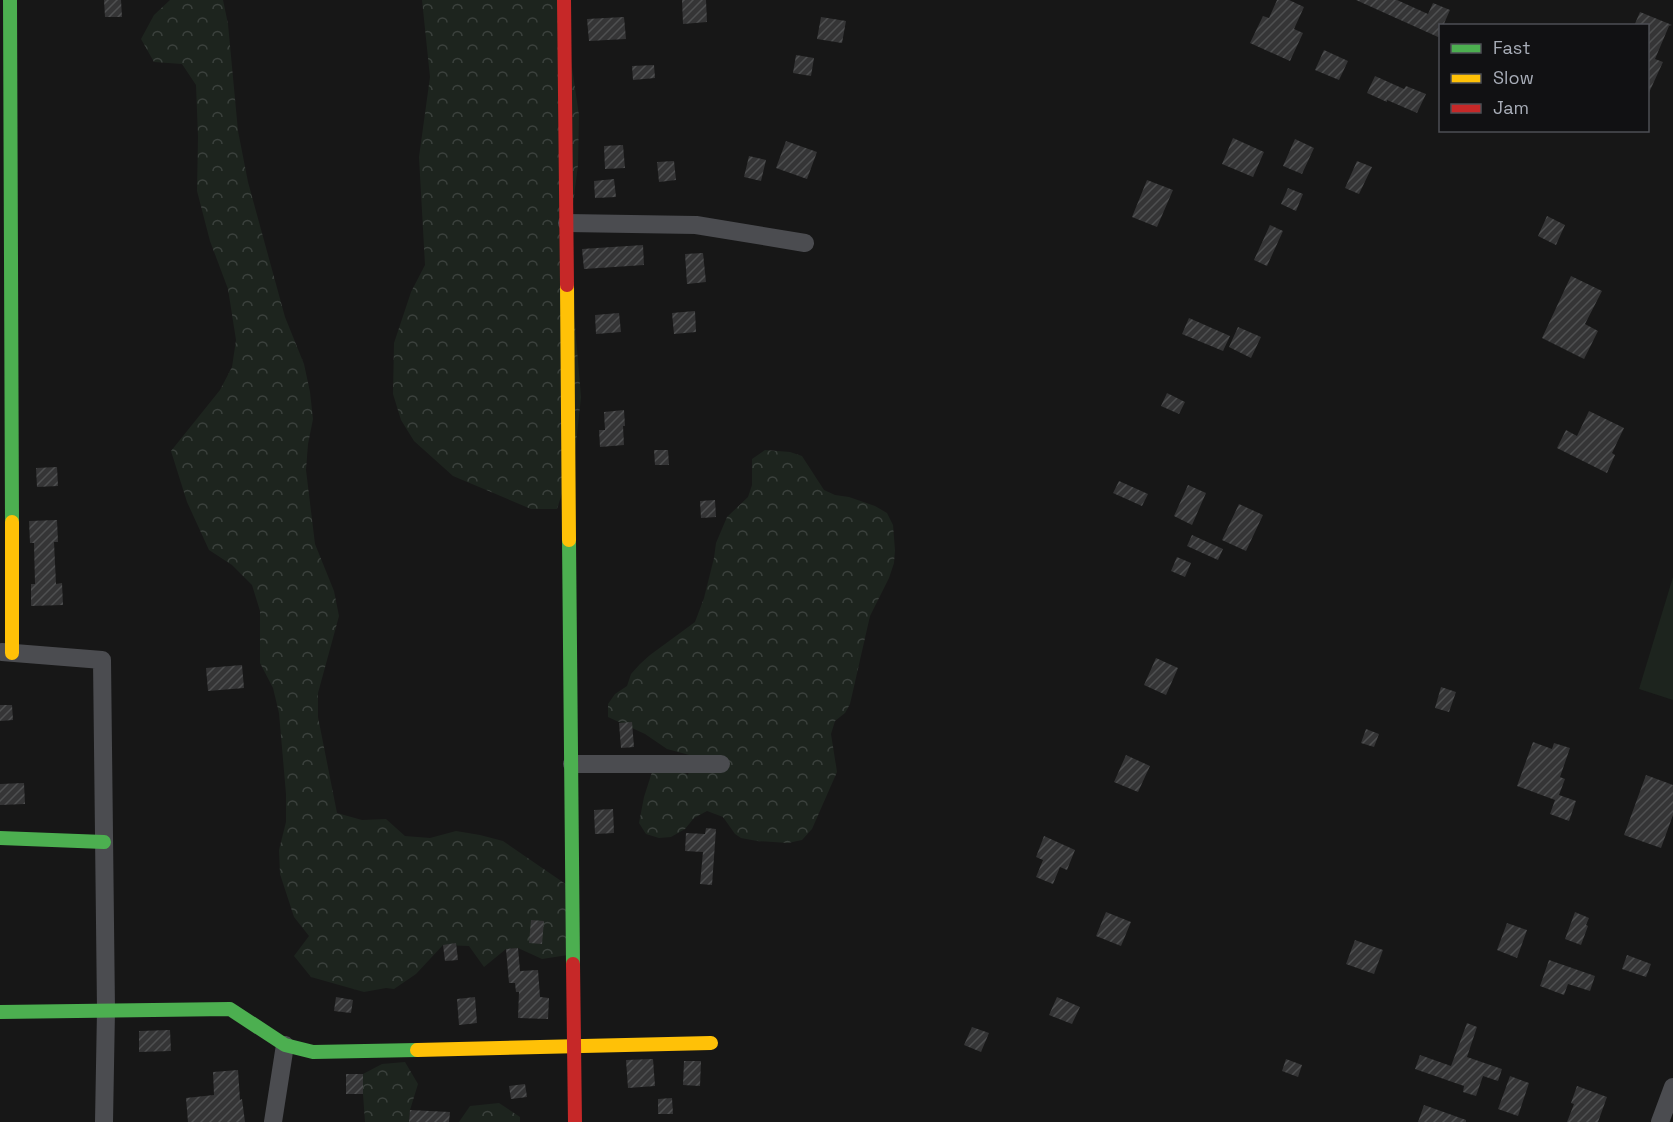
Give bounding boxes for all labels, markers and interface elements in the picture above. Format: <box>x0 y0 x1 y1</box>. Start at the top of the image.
legend <box>1439 24 1649 132</box>
text: Fast <box>1493 36 1530 59</box>
text: Slow <box>1493 66 1534 89</box>
text: Jam <box>1493 96 1529 119</box>

